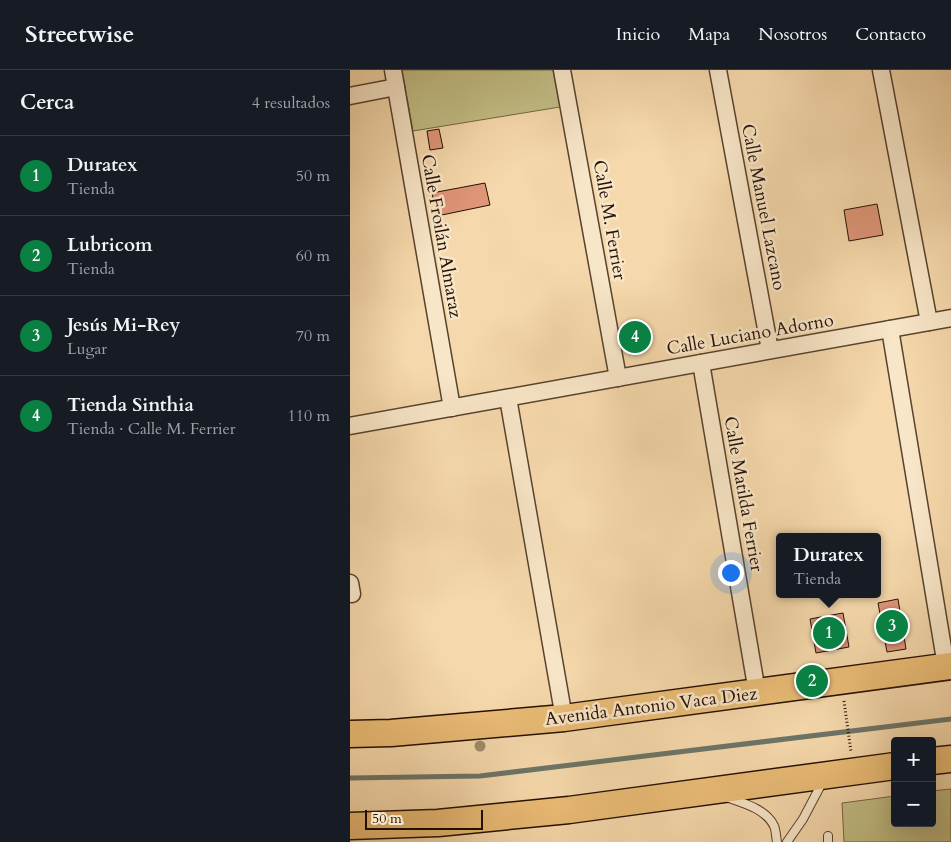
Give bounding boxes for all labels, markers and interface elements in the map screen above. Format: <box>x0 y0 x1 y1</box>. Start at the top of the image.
text: Streetwise <box>25 18 134 51</box>
text: Inicio <box>616 22 660 47</box>
text: Mapa <box>688 22 730 47</box>
text: Nosotros <box>758 22 827 47</box>
text: Contacto <box>855 22 926 47</box>
text: Cerca <box>20 88 74 117</box>
text: 4 resultados <box>252 92 330 114</box>
street label: Calle Manuel Lazcano <box>735 122 792 293</box>
text: Duratex <box>67 152 138 178</box>
street label: Calle Froilán Almaraz <box>415 152 468 320</box>
street label: Calle M. Ferrier <box>587 158 632 282</box>
text: 1 <box>32 165 40 187</box>
text: 50 m <box>296 165 330 187</box>
text: Tienda <box>67 178 115 200</box>
text: Lubricom <box>67 232 153 258</box>
text: 2 <box>32 245 40 267</box>
text: 60 m <box>296 245 330 267</box>
text: Tienda <box>67 258 115 280</box>
street label: Calle Luciano Adorno <box>665 307 836 361</box>
text: Jesús Mi-Rey <box>67 312 180 338</box>
pin: 4 <box>619 318 651 356</box>
text: 3 <box>32 325 40 347</box>
text: 70 m <box>296 325 330 347</box>
text: Lugar <box>67 338 107 360</box>
text: Tienda Sinthia <box>67 392 194 418</box>
text: 4 <box>32 405 40 427</box>
text: 110 m <box>288 405 330 427</box>
street label: Calle Matilda Ferrier <box>718 414 770 574</box>
text: Tienda · Calle M. Ferrier <box>67 418 236 440</box>
popup <box>776 533 881 598</box>
text: Duratex <box>793 542 864 568</box>
your location <box>718 560 744 586</box>
text: Tienda <box>793 568 841 590</box>
pin: 3 <box>876 607 908 645</box>
pin: 1 <box>813 614 845 652</box>
pin: 2 <box>796 662 828 700</box>
street label: Avenida Antonio Vaca Diez <box>544 681 759 732</box>
map controls <box>891 737 936 827</box>
button: + <box>891 737 936 782</box>
button: − <box>891 782 936 827</box>
scale bar <box>365 807 482 830</box>
text: 50 m <box>372 809 402 828</box>

